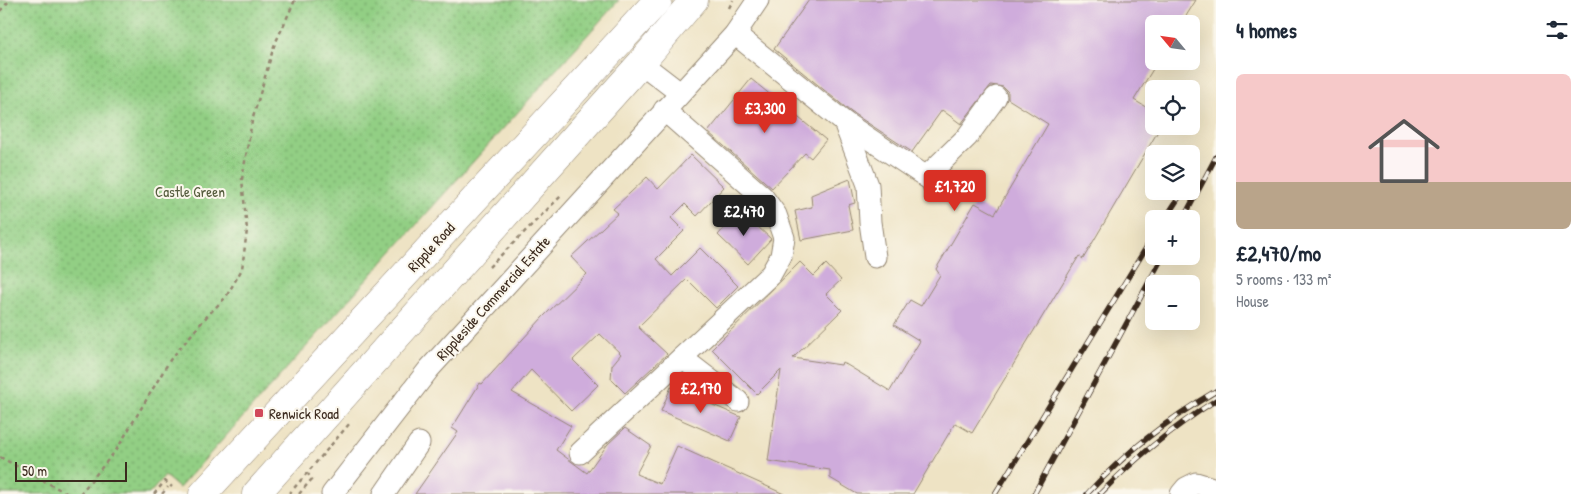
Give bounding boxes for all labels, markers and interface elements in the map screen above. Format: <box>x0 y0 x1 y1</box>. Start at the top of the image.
north arrow <box>1145 15 1200 70</box>
map controls <box>1145 15 1200 330</box>
text: 4 homes <box>1236 16 1297 45</box>
icon: filters <box>1543 16 1571 44</box>
button: locate <box>1145 80 1200 135</box>
pin: £3,300 <box>724 92 806 134</box>
text: £3,300 <box>745 97 785 119</box>
icon: home <box>1359 106 1449 196</box>
button: layers <box>1145 145 1200 200</box>
pin: £1,720 <box>914 170 996 212</box>
text: £1,720 <box>935 175 975 197</box>
park label: Castle Green <box>155 181 225 202</box>
pin: £2,470 <box>703 194 785 237</box>
text: £2,470 <box>724 200 764 222</box>
button: + <box>1145 210 1200 265</box>
street label: Ripple Road <box>403 217 460 276</box>
street label: Rippleside Commercial Estate <box>431 231 555 365</box>
text: £2,470/mo <box>1236 239 1321 268</box>
text: 5 rooms · 133 m² <box>1236 268 1332 290</box>
button: − <box>1145 275 1200 330</box>
text: House <box>1236 290 1269 312</box>
pin: £2,170 <box>660 372 742 414</box>
text: £2,170 <box>681 377 721 399</box>
place label: Renwick Road <box>269 403 339 424</box>
marker: Renwick Road <box>253 407 265 419</box>
scale bar <box>15 459 128 482</box>
text: 50 m <box>22 461 47 480</box>

